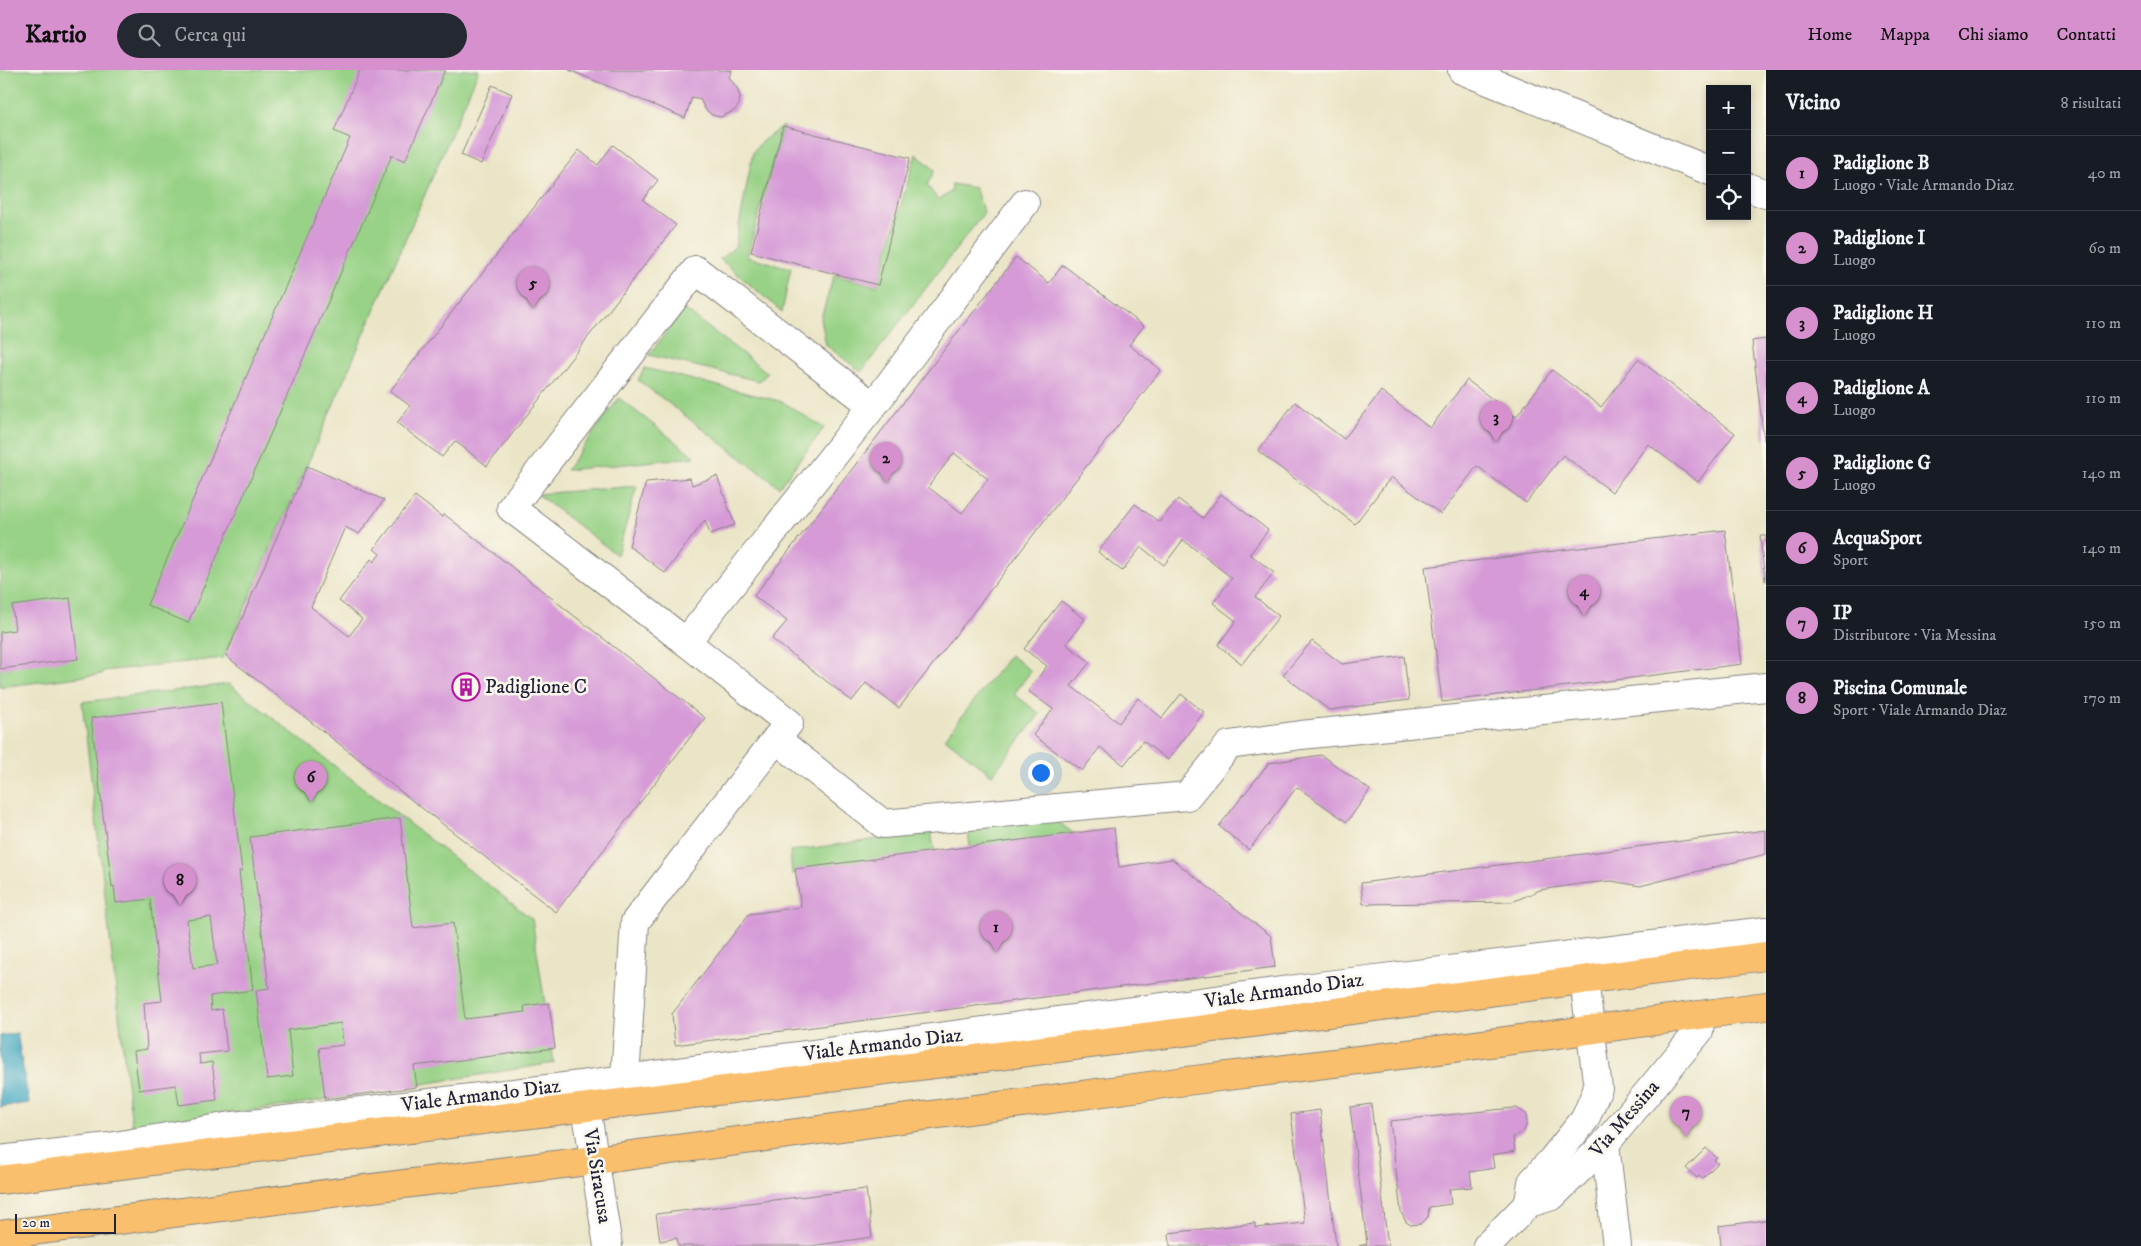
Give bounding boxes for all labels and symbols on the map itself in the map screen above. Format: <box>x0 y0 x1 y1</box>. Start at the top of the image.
pin: 5 <box>517 267 549 308</box>
pin: 3 <box>1480 401 1512 442</box>
pin: 2 <box>870 442 902 483</box>
pin: 4 <box>1568 575 1600 616</box>
building icon: Padiglione C <box>451 672 481 702</box>
place label: Padiglione C <box>485 675 587 700</box>
your location <box>1028 760 1054 786</box>
pin: 6 <box>295 761 327 802</box>
pin: 8 <box>164 864 196 905</box>
pin: 1 <box>980 911 1012 952</box>
street label: Viale Armando Diaz <box>1202 967 1365 1015</box>
street label: Viale Armando Diaz <box>801 1023 964 1067</box>
street label: Viale Armando Diaz <box>399 1074 562 1118</box>
street label: Via Messina <box>1584 1075 1666 1164</box>
pin: 7 <box>1670 1096 1702 1137</box>
street label: Via Siracusa <box>577 1126 617 1226</box>
scale bar <box>15 1211 116 1234</box>

